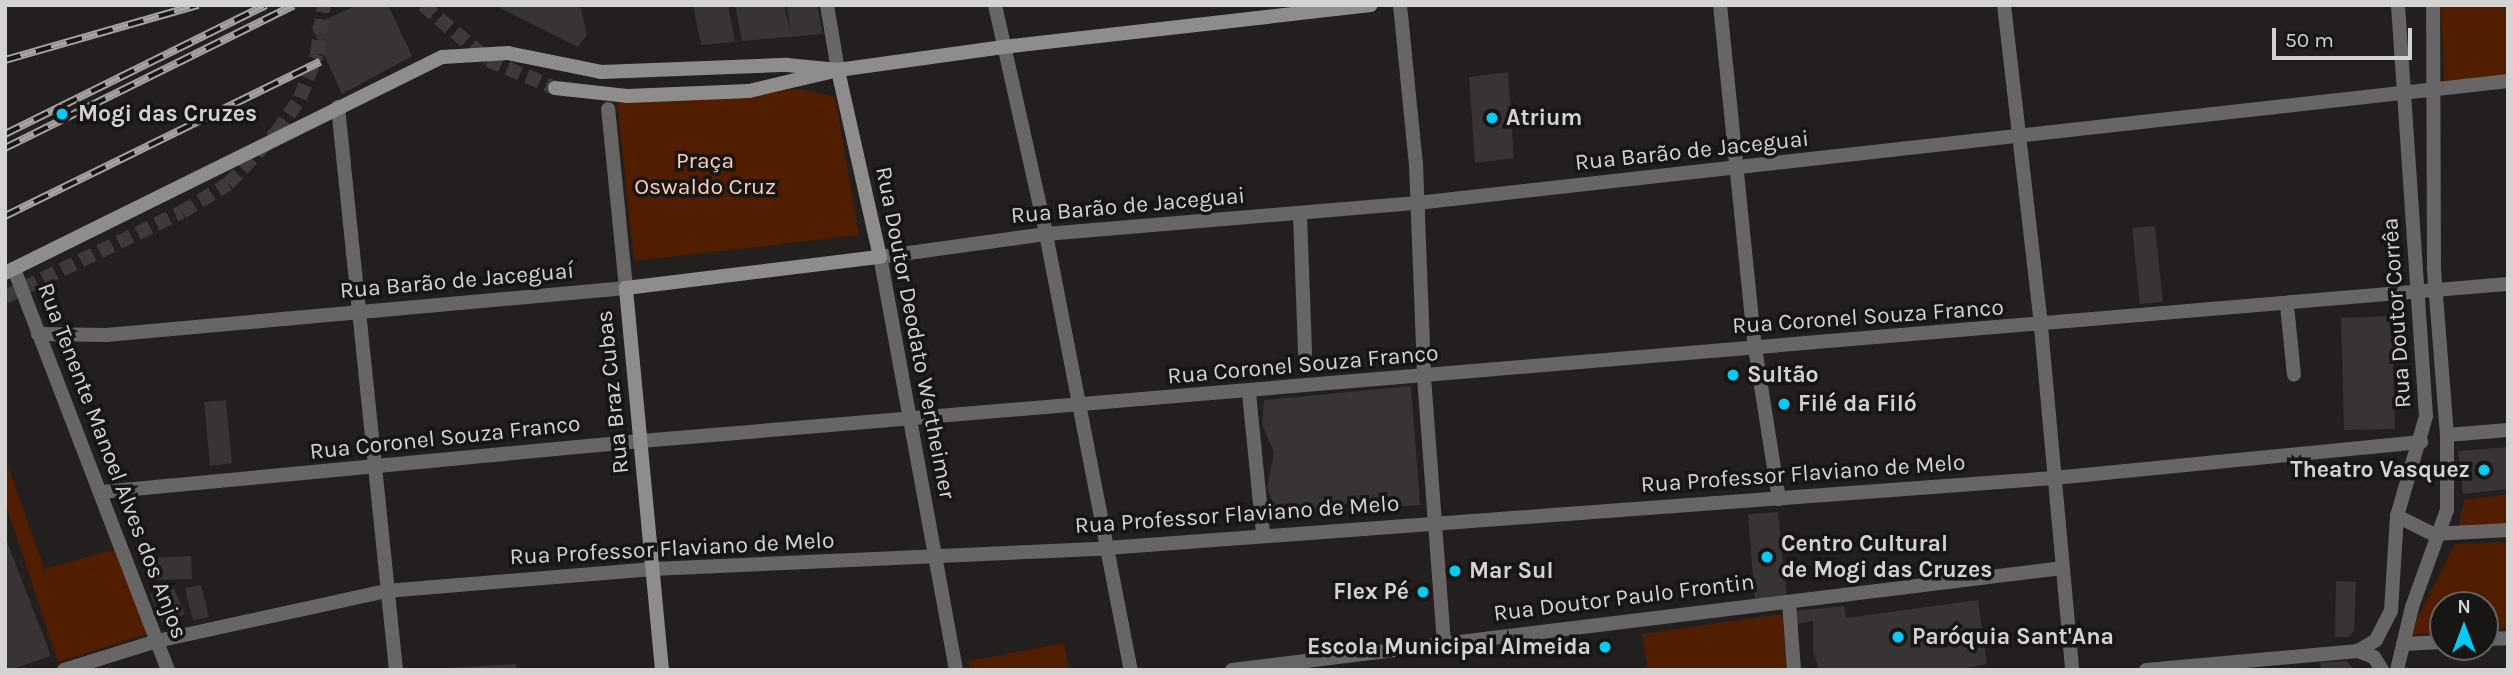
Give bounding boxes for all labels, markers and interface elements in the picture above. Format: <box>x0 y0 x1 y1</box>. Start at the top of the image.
scale bar <box>2275 14 2415 58</box>
text: 50 m <box>2285 28 2334 52</box>
place label: Mogi das Cruzes <box>78 100 257 128</box>
marker: Mogi das Cruzes <box>52 104 72 124</box>
place label: Atrium <box>1506 104 1582 132</box>
marker: Atrium <box>1484 110 1500 126</box>
street label: Rua Barão de Jaceguai <box>1574 125 1810 177</box>
park label: Praça Oswaldo Cruz <box>634 147 776 201</box>
street label: Rua Doutor Deodato Wertheimer <box>869 164 961 502</box>
street label: Rua Barão de Jaceguai <box>1010 182 1246 230</box>
street label: Rua Doutor Corrêa <box>2377 217 2417 409</box>
street label: Rua Barão de Jaceguaí <box>339 257 575 305</box>
street label: Rua Tenente Manoel Alves dos Anjos <box>31 279 193 643</box>
street label: Rua Coronel Souza Franco <box>1731 294 2005 340</box>
street label: Rua Braz Cubas <box>591 309 635 475</box>
street label: Rua Coronel Souza Franco <box>1166 339 1440 391</box>
place label: Sultão <box>1747 361 1819 389</box>
marker: Sultão <box>1725 367 1741 383</box>
place label: Filé da Filó <box>1798 390 1917 418</box>
marker: Filé da Filó <box>1776 396 1792 412</box>
street label: Rua Coronel Souza Franco <box>308 410 582 466</box>
street label: Rua Professor Flaviano de Melo <box>1640 449 1966 499</box>
place label: Theatro Vasquez <box>2290 456 2470 484</box>
marker: Theatro Vasquez <box>2476 462 2492 478</box>
street label: Rua Professor Flaviano de Melo <box>1074 490 1400 540</box>
street label: Rua Professor Flaviano de Melo <box>509 527 835 571</box>
place label: Centro Cultural de Mogi das Cruzes <box>1781 530 1992 584</box>
marker: Centro Cultural de Mogi das Cruzes <box>1759 549 1775 565</box>
place label: Mar Sul <box>1469 557 1554 585</box>
marker: Mar Sul <box>1447 563 1463 579</box>
street label: Rua Doutor Paulo Frontin <box>1492 568 1756 628</box>
place label: Flex Pé <box>1333 578 1409 606</box>
marker: Flex Pé <box>1415 584 1431 600</box>
north arrow <box>2429 591 2499 661</box>
text: N <box>2457 596 2471 618</box>
place label: Paróquia Sant'Ana <box>1912 623 2114 651</box>
marker: Paróquia Sant'Ana <box>1890 629 1906 645</box>
place label: Escola Municipal Almeida <box>1307 633 1591 661</box>
marker: Escola Municipal Almeida <box>1597 639 1613 655</box>

